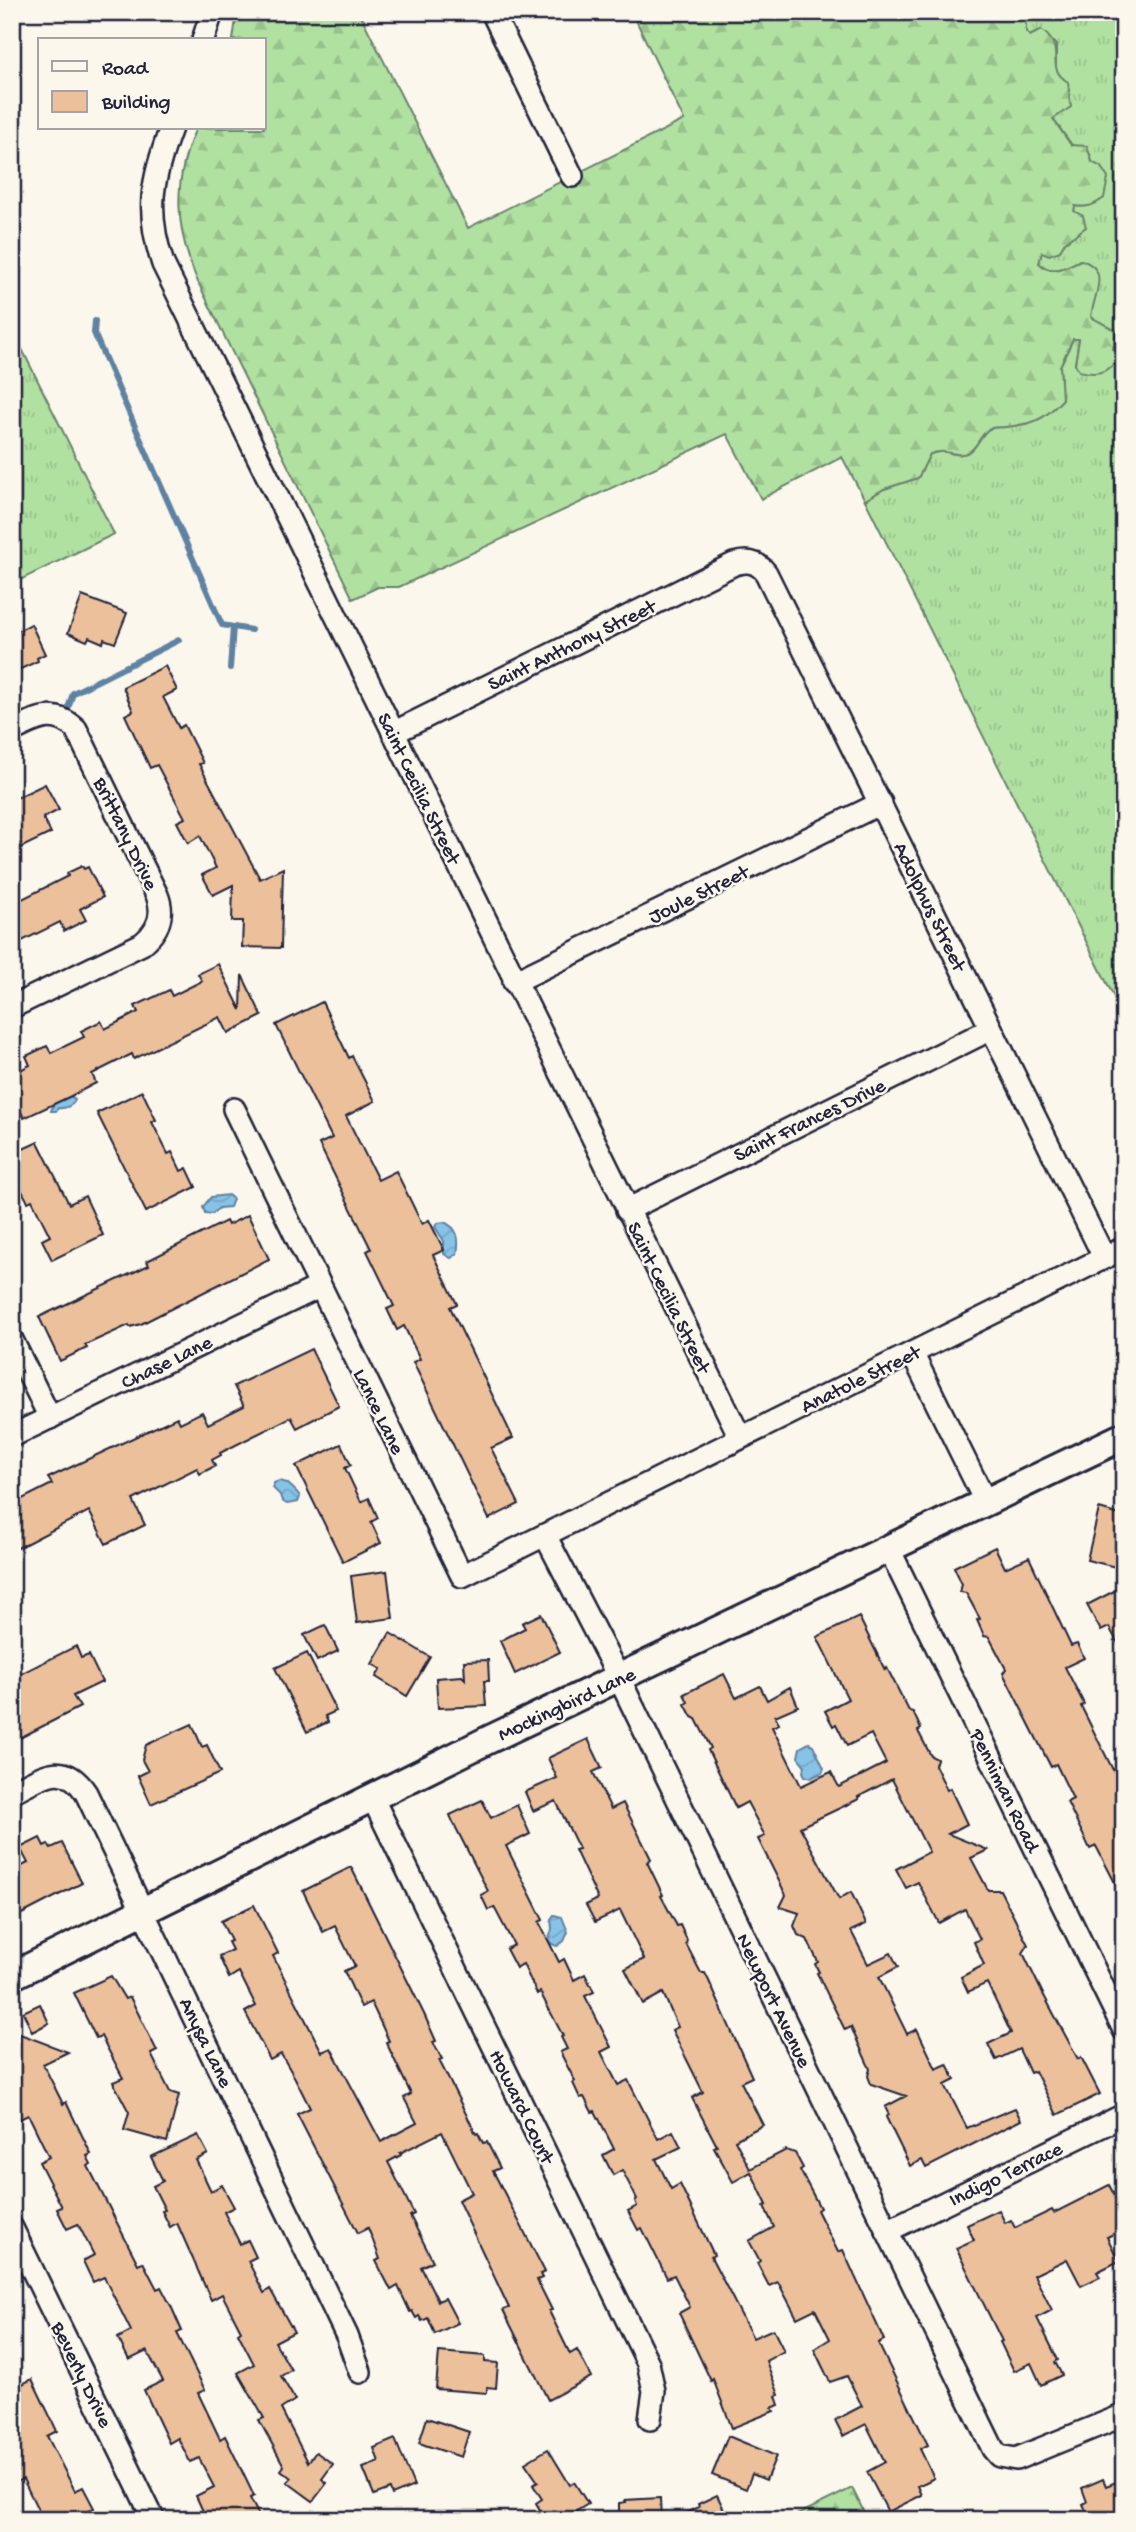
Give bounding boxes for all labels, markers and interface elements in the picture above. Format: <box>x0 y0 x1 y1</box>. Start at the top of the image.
legend <box>38 38 266 130</box>
text: Road <box>102 58 150 83</box>
text: Building <box>101 92 171 117</box>
street label: Saint Anthony Street <box>484 595 663 699</box>
street label: Saint Cecilia Street <box>369 710 465 871</box>
street label: Brittany Drive <box>85 773 162 896</box>
street label: Adolphus Street <box>886 839 971 978</box>
street label: Joule Street <box>645 860 756 931</box>
street label: Saint Frances Drive <box>731 1074 892 1170</box>
street label: Saint Cecilia Street <box>619 1219 715 1380</box>
street label: Chase Lane <box>118 1331 218 1397</box>
street label: Anatole Street <box>798 1340 928 1421</box>
street label: Lance Lane <box>345 1366 409 1461</box>
street label: Mockingbird Lane <box>495 1663 641 1749</box>
street label: Penniman Road <box>962 1725 1044 1859</box>
street label: Newport Avenue <box>729 1930 816 2074</box>
street label: Anysa Lane <box>171 1994 237 2094</box>
street label: Howard Court <box>482 2046 559 2171</box>
street label: Indigo Terrace <box>946 2137 1068 2214</box>
street label: Beverly Drive <box>43 2318 117 2434</box>

